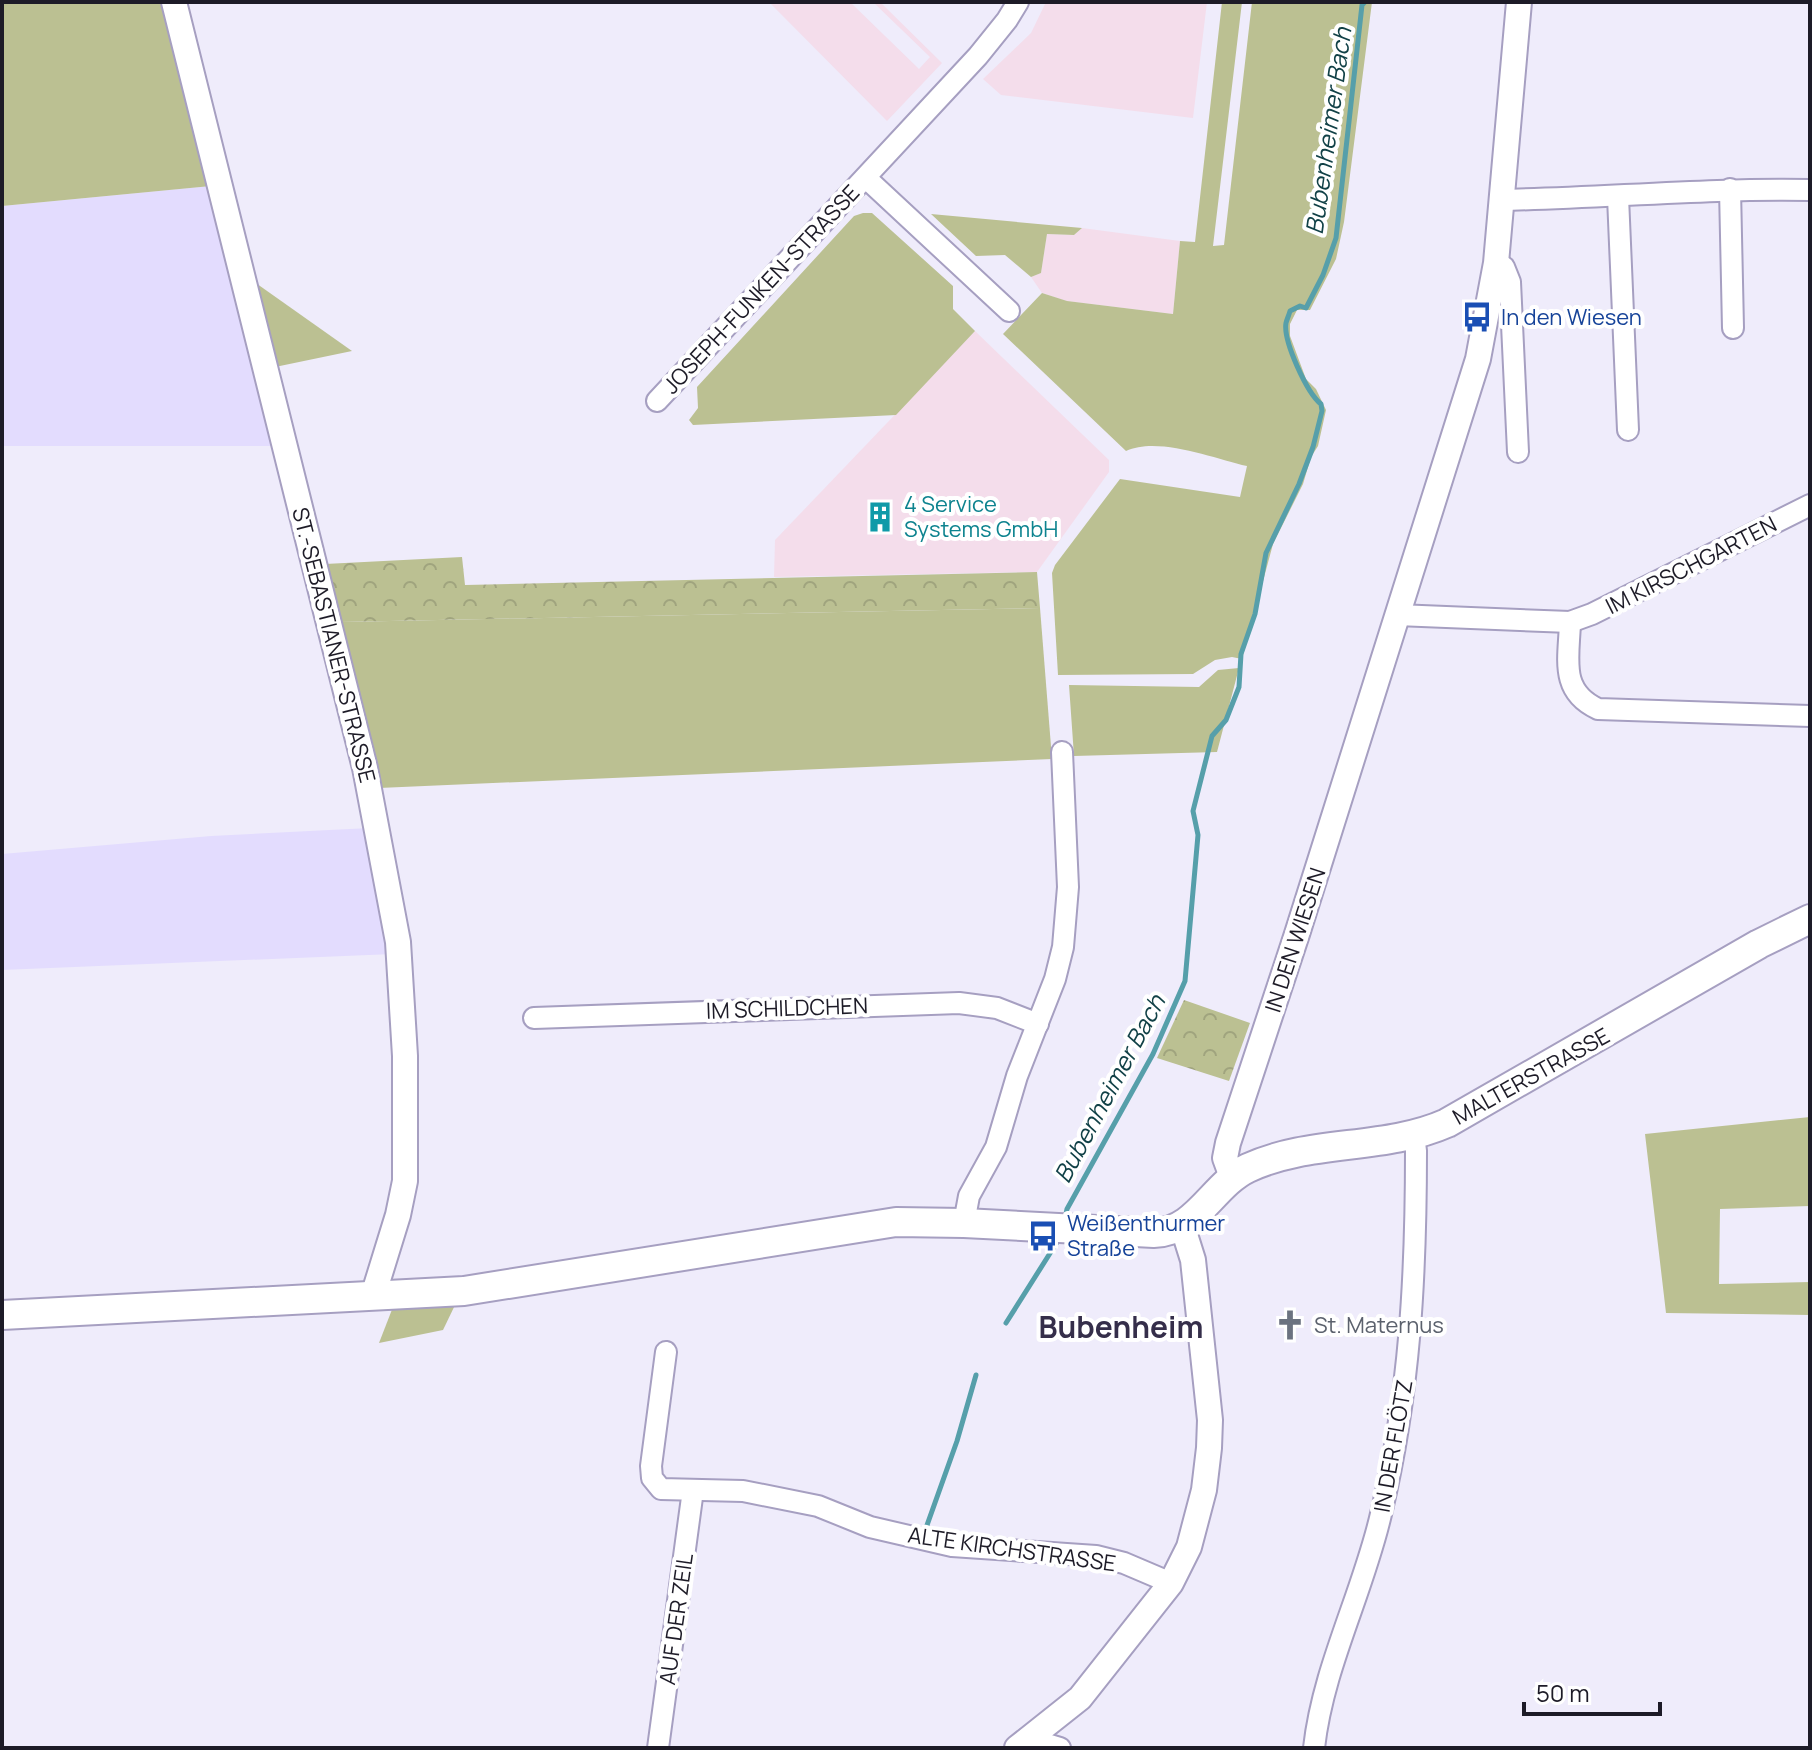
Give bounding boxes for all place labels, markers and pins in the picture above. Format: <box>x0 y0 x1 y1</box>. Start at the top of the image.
bus stop icon: In den Wiesen <box>1460 300 1494 334</box>
place label: In den Wiesen <box>1501 302 1642 332</box>
place label: 4 Service Systems GmbH <box>904 489 1058 544</box>
building icon: 4 Service Systems GmbH <box>863 500 897 534</box>
place label: Weißenthurmer Straße <box>1067 1208 1225 1263</box>
bus stop icon: Weißenthurmer Straße <box>1026 1219 1060 1253</box>
church icon: St. Maternus <box>1273 1308 1307 1342</box>
place label: St. Maternus <box>1314 1310 1444 1340</box>

